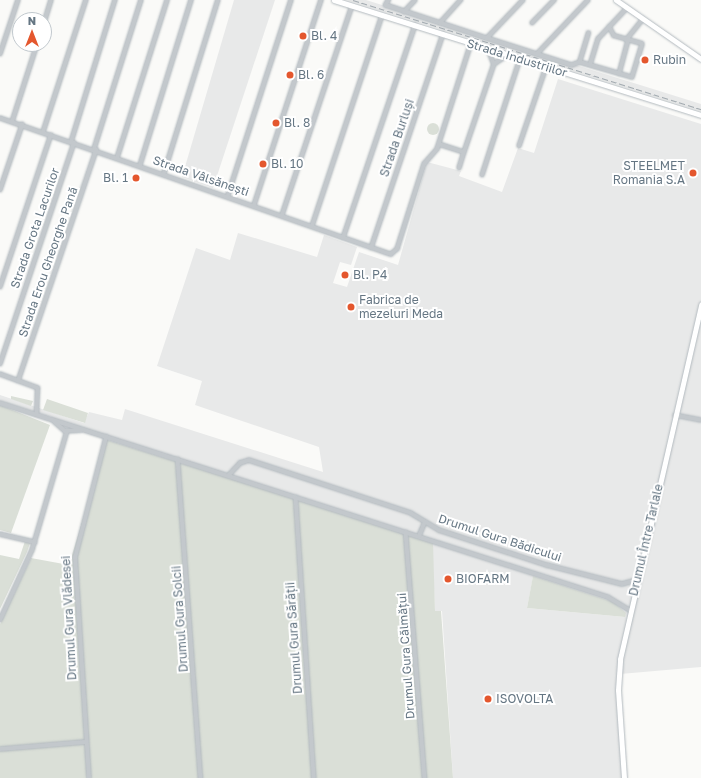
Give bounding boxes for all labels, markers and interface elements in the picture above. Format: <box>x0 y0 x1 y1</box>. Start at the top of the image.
north arrow <box>12 12 52 52</box>
text: N <box>28 14 36 27</box>
place label: Bl. 4 <box>311 29 337 43</box>
marker: Bl. 4 <box>298 31 308 41</box>
street label: Strada Industriilor <box>465 36 569 80</box>
place label: Rubin <box>653 53 686 67</box>
marker: Rubin <box>640 55 650 65</box>
place label: Bl. 6 <box>298 68 324 82</box>
marker: Bl. 6 <box>285 70 295 80</box>
street label: Strada Burluși <box>377 97 417 179</box>
place label: Bl. 8 <box>284 116 310 130</box>
marker: Bl. 8 <box>271 118 281 128</box>
street label: Strada Vâlsănești <box>151 153 251 199</box>
place label: Bl. 10 <box>271 157 303 171</box>
marker: Bl. 10 <box>258 159 268 169</box>
place label: STEELMET Romania S.A <box>613 159 685 187</box>
street label: Strada Grota Lacurilor <box>8 166 62 290</box>
marker: STEELMET Romania S.A <box>688 168 698 178</box>
place label: Bl. 1 <box>103 171 128 185</box>
marker: Bl. 1 <box>131 173 141 183</box>
street label: Strada Erou Gheorghe Pană <box>15 185 81 339</box>
place label: Bl. P4 <box>353 268 387 282</box>
marker: Bl. P4 <box>340 270 350 280</box>
place label: Fabrica de mezeluri Meda <box>359 293 443 321</box>
marker: Fabrica de mezeluri Meda <box>346 302 356 312</box>
street label: Drumul Între Tarlale <box>626 483 666 597</box>
street label: Drumul Gura Bădicului <box>437 511 563 565</box>
street label: Drumul Gura Vlădesei <box>59 555 79 681</box>
street label: Drumul Gura Solcii <box>169 565 191 673</box>
place label: BIOFARM <box>456 572 510 586</box>
marker: BIOFARM <box>443 574 453 584</box>
street label: Drumul Gura Sărății <box>283 582 305 694</box>
street label: Drumul Gura Călmățui <box>394 592 418 720</box>
place label: ISOVOLTA <box>496 692 553 706</box>
marker: ISOVOLTA <box>483 694 493 704</box>

